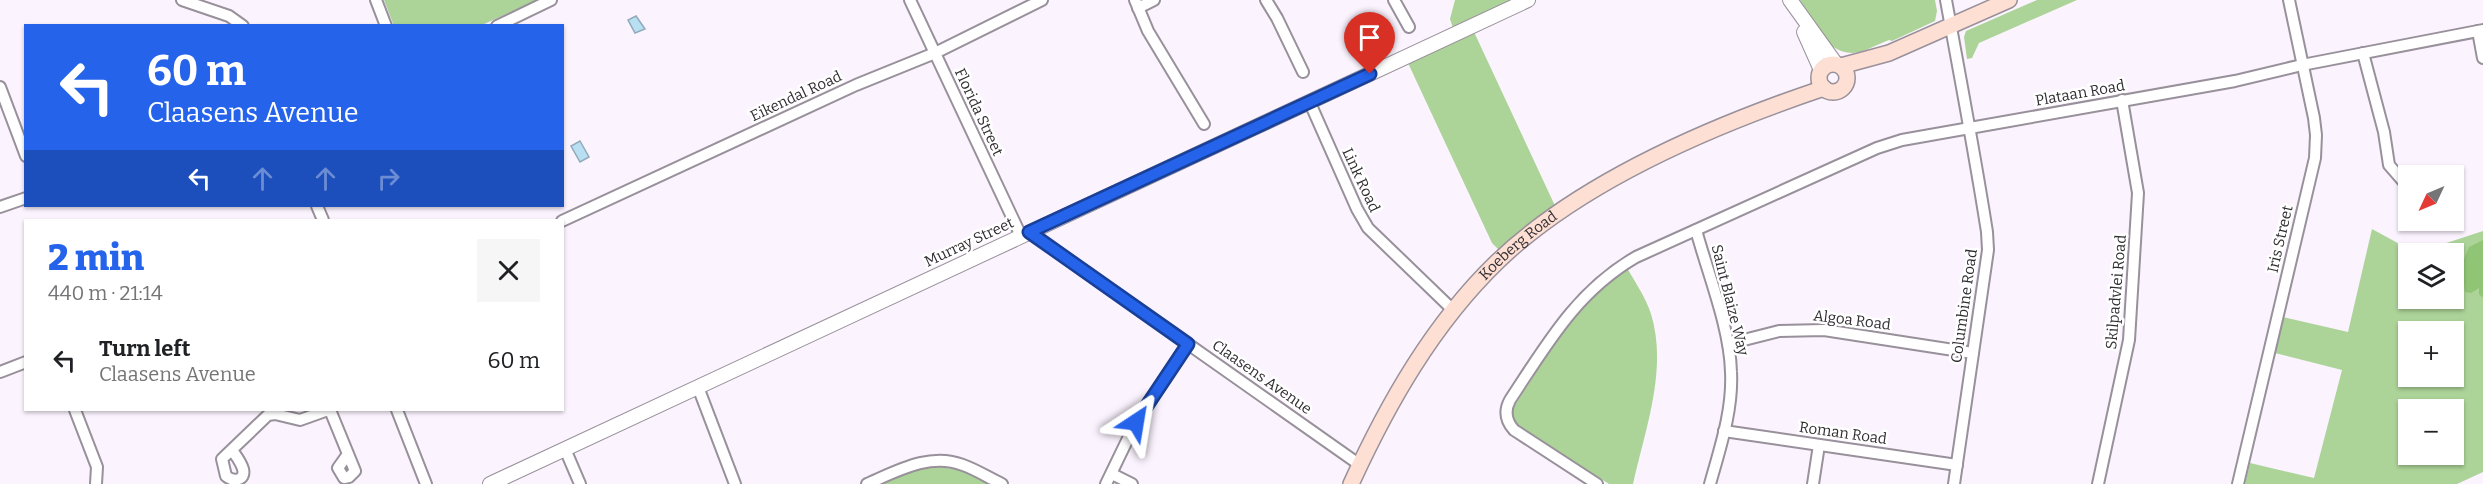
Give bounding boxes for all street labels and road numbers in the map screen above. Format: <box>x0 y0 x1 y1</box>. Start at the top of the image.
street label: Florida Street <box>951 65 1007 159</box>
street label: Eikendal Road <box>747 67 845 125</box>
street label: Plataan Road <box>2034 76 2126 110</box>
street label: Link Road <box>1338 145 1384 215</box>
street label: Iris Street <box>2264 203 2297 274</box>
street label: Koeberg Road <box>1475 207 1560 284</box>
street label: Murray Street <box>922 213 1017 271</box>
street label: Skilpadvlei Road <box>2102 234 2130 350</box>
street label: Saint Blaize Way <box>1708 243 1753 357</box>
street label: Columbine Road <box>1947 248 1981 364</box>
street label: Algoa Road <box>1812 306 1892 334</box>
street label: Claasens Avenue <box>1209 336 1315 418</box>
street label: Roman Road <box>1798 418 1888 448</box>

